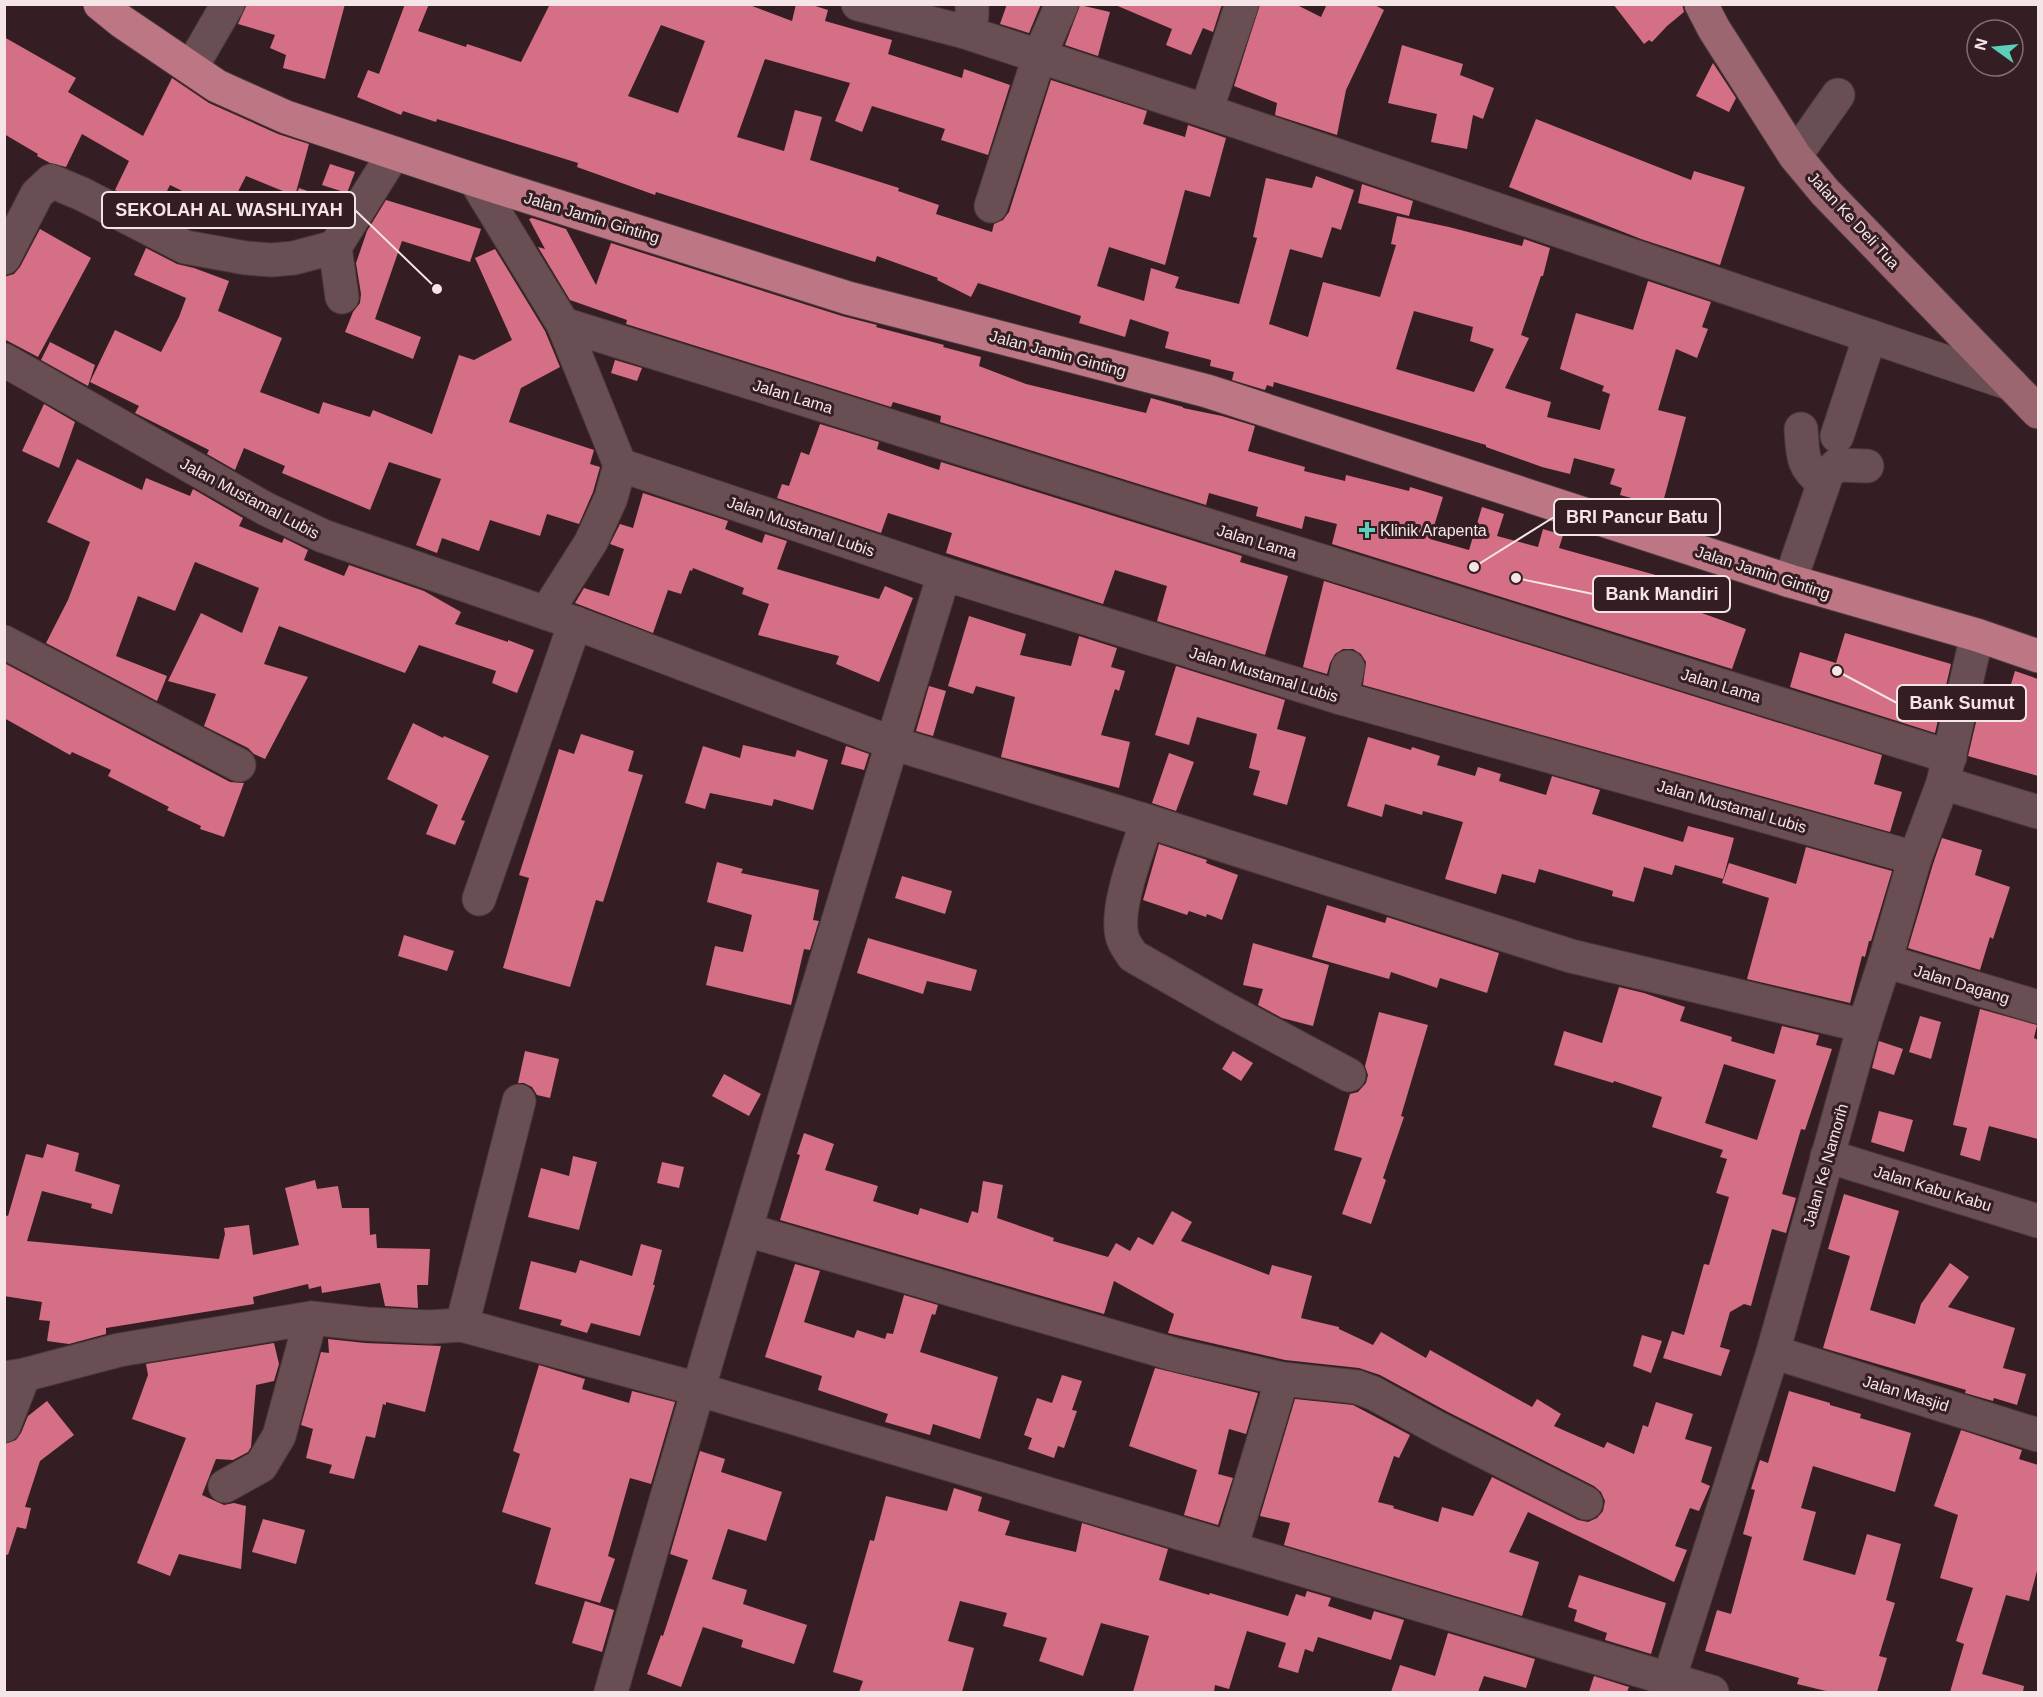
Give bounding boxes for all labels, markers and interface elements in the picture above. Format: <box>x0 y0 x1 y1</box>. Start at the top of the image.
north arrow <box>1965 18 2025 78</box>
text: N <box>1971 36 1991 52</box>
street label: Jalan Ke Deli Tua <box>1805 169 1903 272</box>
street label: Jalan Jamin Ginting <box>522 189 662 246</box>
callout: SEKOLAH AL WASHLIYAH <box>102 192 355 228</box>
text: SEKOLAH AL WASHLIYAH <box>115 200 343 220</box>
street label: Jalan Jamin Ginting <box>988 327 1128 380</box>
street label: Jalan Lama <box>751 376 835 417</box>
street label: Jalan Mustamal Lubis <box>177 455 322 542</box>
street label: Jalan Mustamal Lubis <box>725 493 877 560</box>
callout: BRI Pancur Batu <box>1554 499 1720 535</box>
text: BRI Pancur Batu <box>1566 507 1708 527</box>
street label: Jalan Lama <box>1215 521 1299 562</box>
marker: Klinik Arapenta <box>1358 521 1376 539</box>
place label: Klinik Arapenta <box>1380 522 1487 539</box>
street label: Jalan Jamin Ginting <box>1693 543 1832 602</box>
callout: Bank Mandiri <box>1593 576 1730 612</box>
text: Bank Mandiri <box>1605 584 1719 604</box>
street label: Jalan Mustamal Lubis <box>1187 644 1340 705</box>
street label: Jalan Lama <box>1679 665 1763 706</box>
callout: Bank Sumut <box>1897 685 2026 721</box>
text: Bank Sumut <box>1909 693 2015 713</box>
street label: Jalan Mustamal Lubis <box>1655 777 1809 836</box>
street label: Jalan Dagang <box>1912 962 2012 1007</box>
street label: Jalan Ke Namorih <box>1800 1102 1851 1229</box>
street label: Jalan Kabu Kabu <box>1872 1163 1994 1214</box>
street label: Jalan Masjid <box>1861 1372 1951 1415</box>

